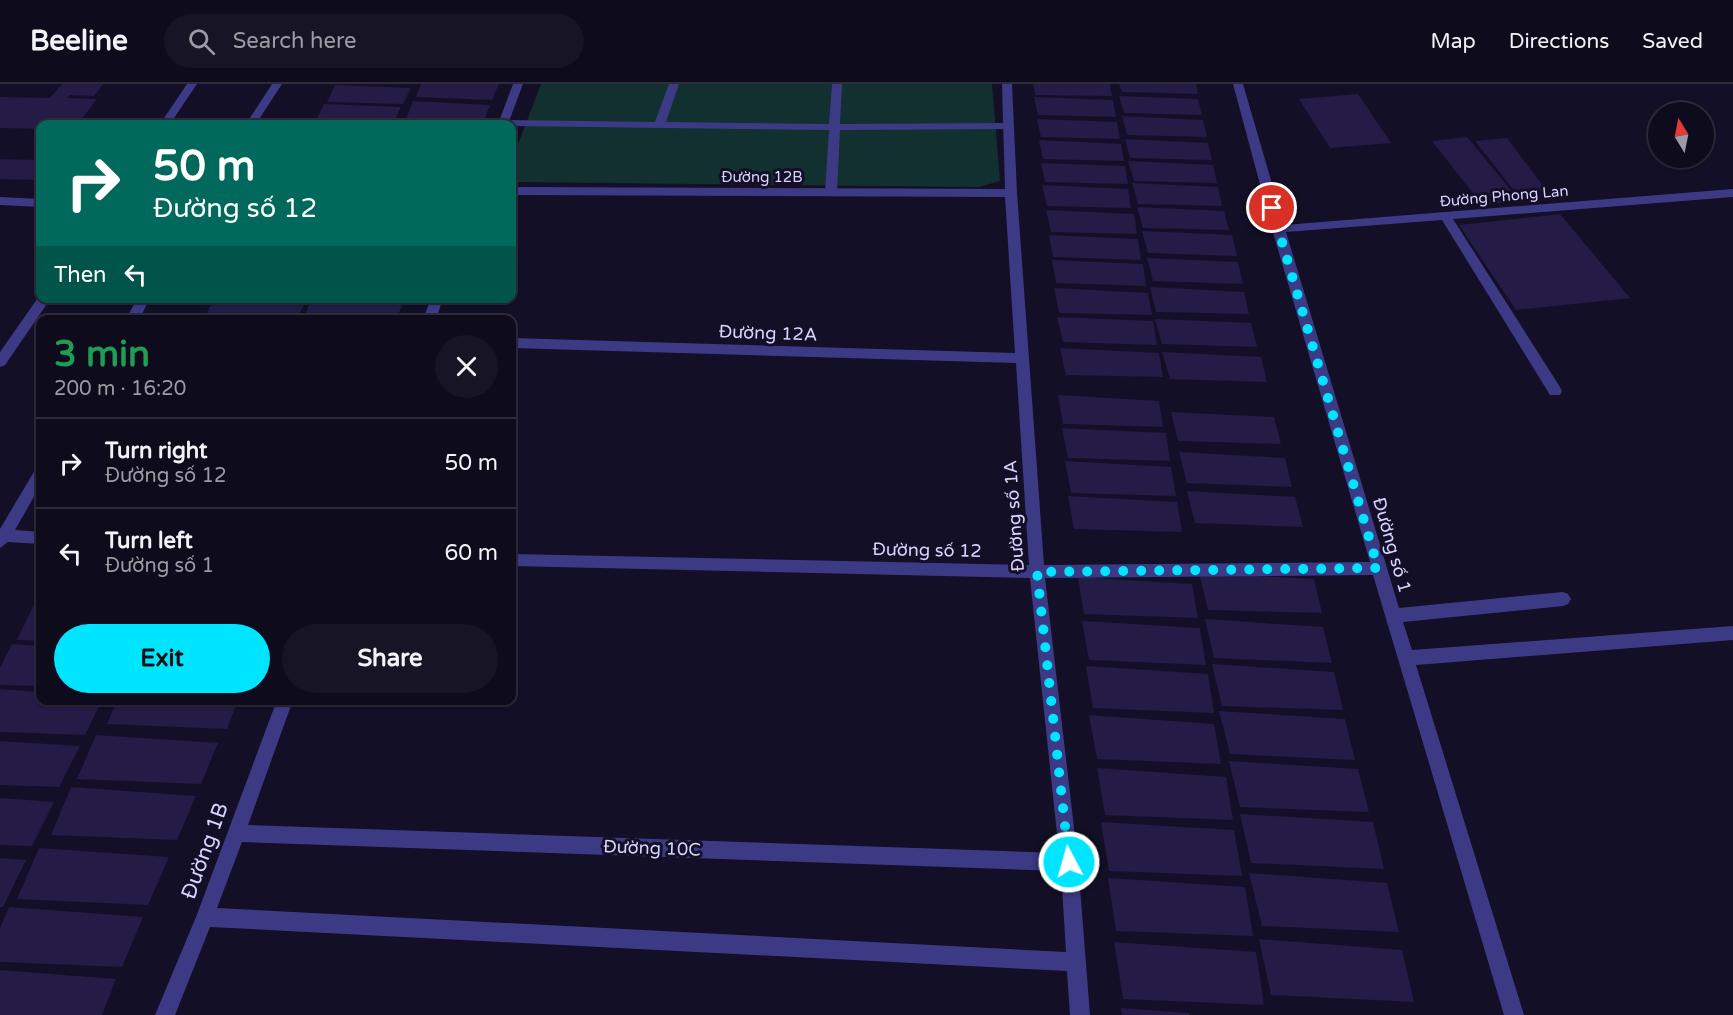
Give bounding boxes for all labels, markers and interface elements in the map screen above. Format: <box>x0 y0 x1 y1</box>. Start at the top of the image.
search box <box>164 14 584 68</box>
text: Beeline <box>30 24 128 58</box>
icon: search <box>185 25 218 58</box>
text: Search here <box>233 28 357 54</box>
text: Map <box>1430 29 1476 54</box>
text: Directions <box>1509 29 1609 54</box>
text: Saved <box>1642 29 1703 54</box>
north arrow <box>1648 102 1714 168</box>
map controls <box>1648 102 1714 168</box>
text: 50 m <box>153 141 255 192</box>
icon: right <box>54 144 132 222</box>
street label: Đường 12B <box>721 168 803 186</box>
street label: Đường Phong Lan <box>1439 181 1569 211</box>
pin <box>1246 182 1297 233</box>
icon: arrive <box>1255 191 1288 224</box>
text: Đường số 12 <box>153 192 317 225</box>
icon: left <box>119 258 152 291</box>
text: Then <box>54 262 107 288</box>
street label: Đường 12A <box>718 320 818 346</box>
text: 3 min <box>54 333 150 376</box>
button: close <box>435 335 498 398</box>
text: 200 m · 16:20 <box>54 377 186 401</box>
text: Turn right <box>105 438 207 464</box>
icon: right <box>54 447 87 480</box>
text: 50 m <box>444 450 498 476</box>
street label: Đường số 1A <box>999 460 1029 572</box>
text: Đường số 12 <box>105 464 227 488</box>
street label: Đường số 1 <box>1368 495 1416 595</box>
text: Turn left <box>105 528 193 554</box>
icon: left <box>54 537 87 570</box>
street label: Đường số 12 <box>872 538 982 562</box>
text: 60 m <box>444 540 498 566</box>
text: Đường số 1 <box>105 554 214 578</box>
button: Exit <box>54 624 270 693</box>
button: Share <box>282 624 498 693</box>
street label: Đường 1B <box>176 799 234 903</box>
position arrow <box>1037 830 1101 894</box>
street label: Đường 10C <box>603 835 701 861</box>

